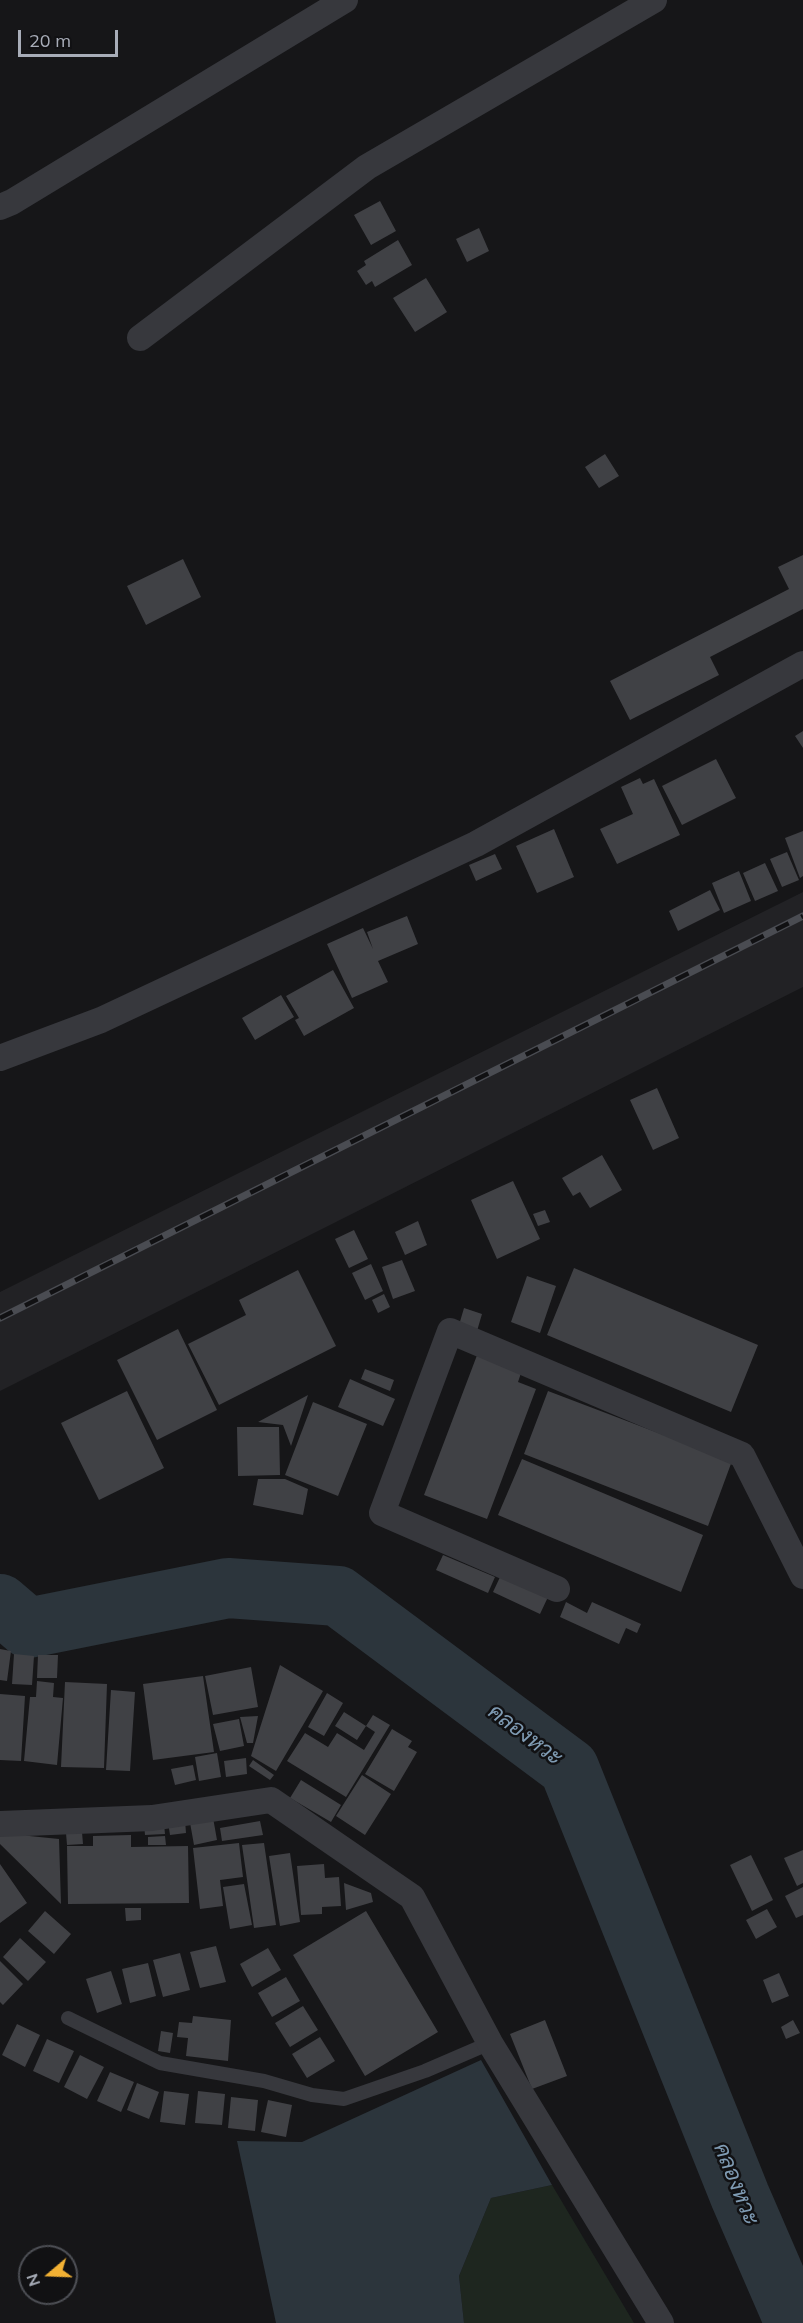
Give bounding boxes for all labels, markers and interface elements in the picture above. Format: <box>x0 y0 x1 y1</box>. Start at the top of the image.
scale bar <box>21 18 122 56</box>
text: 20 m <box>29 29 71 52</box>
water label: คลองหวะ <box>483 1699 567 1771</box>
water label: คลองหวะ <box>708 2139 764 2229</box>
north arrow <box>18 2245 78 2305</box>
text: N <box>21 2271 44 2289</box>

